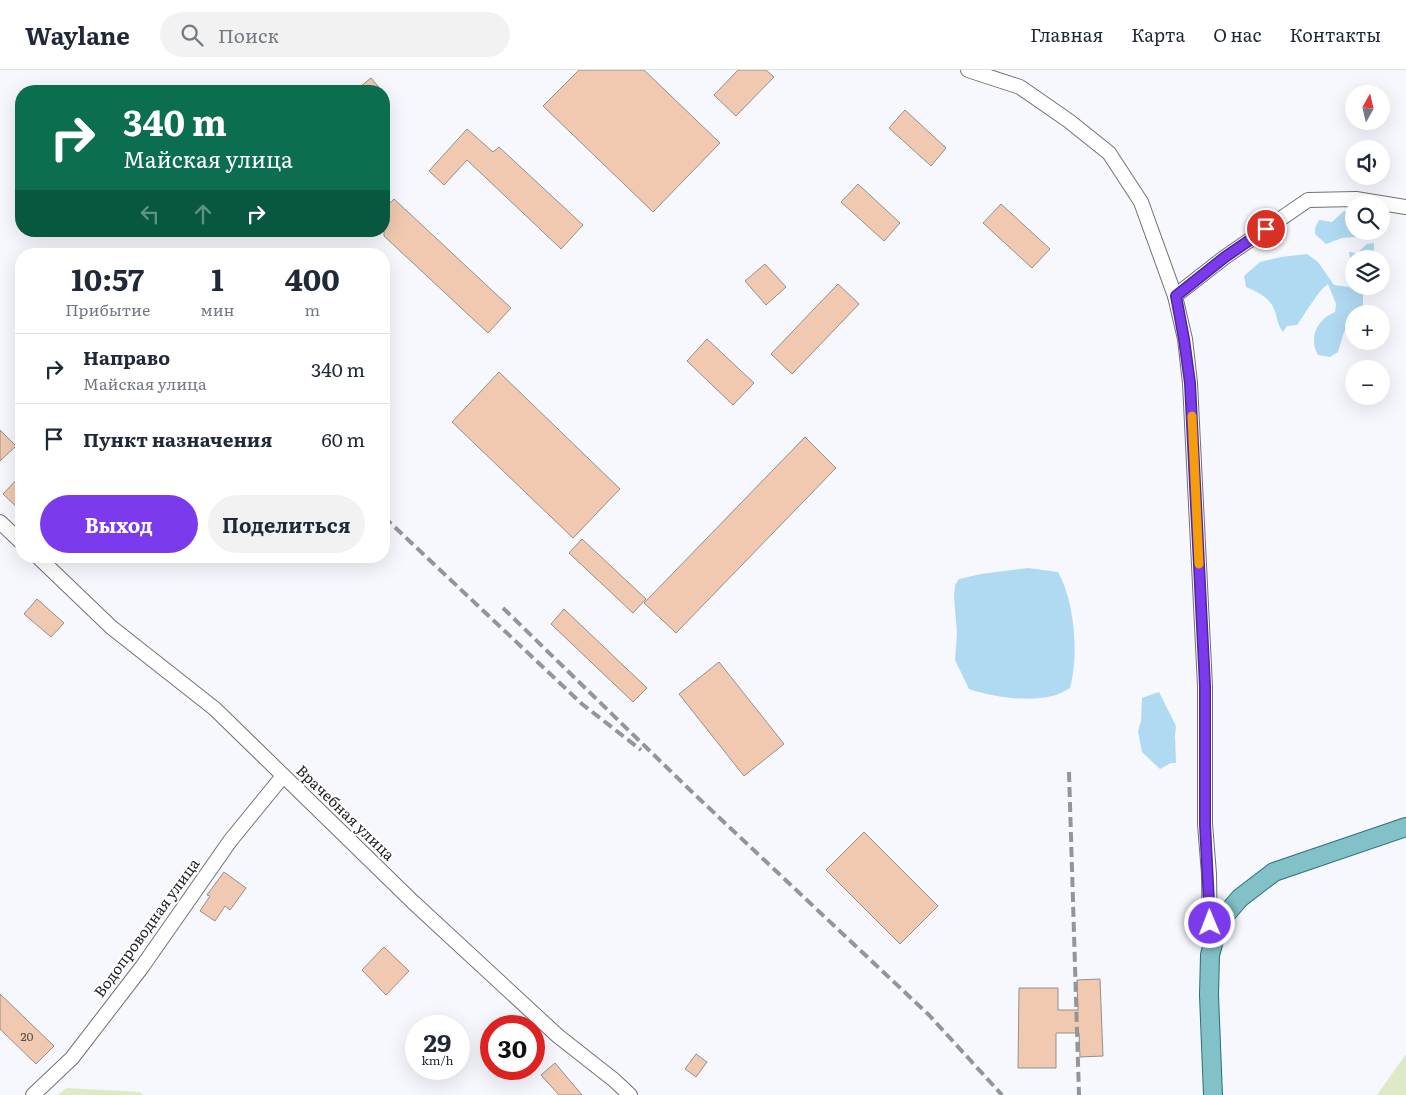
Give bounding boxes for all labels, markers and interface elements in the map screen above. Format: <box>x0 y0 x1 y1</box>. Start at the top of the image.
search box <box>160 12 510 57</box>
text: Waylane <box>25 17 130 52</box>
icon: search <box>178 21 206 49</box>
text: Поиск <box>218 21 279 49</box>
text: Главная <box>1030 21 1103 48</box>
text: Карта <box>1131 21 1185 48</box>
text: О нас <box>1213 21 1261 48</box>
text: Контакты <box>1289 21 1381 48</box>
north arrow <box>1345 85 1390 130</box>
map controls <box>1345 85 1390 405</box>
text: 340 m <box>123 95 227 147</box>
icon: right <box>40 105 105 170</box>
button: sound <box>1345 140 1390 185</box>
text: Майская улица <box>123 142 293 175</box>
button: search <box>1345 195 1390 240</box>
icon: left <box>136 200 164 228</box>
icon: ahead <box>189 200 217 228</box>
icon: right <box>242 200 270 228</box>
pin <box>1245 208 1287 250</box>
icon: arrive <box>1252 215 1280 243</box>
button: layers <box>1345 250 1390 295</box>
text: 10:57 <box>71 256 144 300</box>
text: 1 <box>211 256 224 300</box>
text: 400 <box>285 256 340 300</box>
text: Прибытие <box>65 297 150 321</box>
text: мин <box>200 297 235 321</box>
text: m <box>304 297 320 321</box>
button: + <box>1345 305 1390 350</box>
text: Направо <box>83 343 170 371</box>
icon: right <box>40 355 68 383</box>
text: 340 m <box>311 355 365 383</box>
button: − <box>1345 360 1390 405</box>
text: Майская улица <box>83 371 207 395</box>
icon: arrive <box>40 425 68 453</box>
text: Пункт назначения <box>83 425 272 453</box>
text: 60 m <box>322 425 365 453</box>
button: Выход <box>40 495 198 553</box>
button: Поделиться <box>208 495 365 553</box>
street label: Врачебная улица <box>292 759 401 866</box>
street label: Водопроводная улица <box>87 852 205 1001</box>
position arrow <box>1183 896 1235 948</box>
speed limit sign: 30 <box>480 1015 545 1080</box>
text: 29 <box>424 1023 451 1060</box>
house number: 20 <box>20 1027 34 1045</box>
text: km/h <box>422 1051 453 1069</box>

